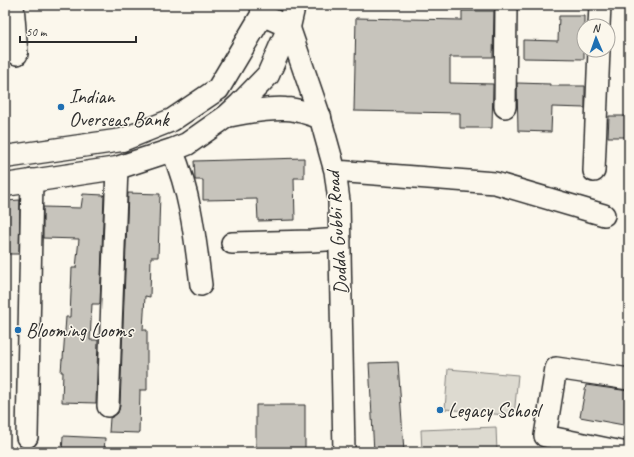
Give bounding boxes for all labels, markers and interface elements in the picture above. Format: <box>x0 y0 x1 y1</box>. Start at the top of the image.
scale bar <box>20 18 136 44</box>
north arrow <box>576 18 616 58</box>
text: N <box>592 21 601 35</box>
text: 50 m <box>26 24 48 40</box>
place label: Indian Overseas Bank <box>69 84 170 132</box>
marker: Indian Overseas Bank <box>56 102 66 112</box>
street label: Dodda Gubbi Road <box>320 167 354 296</box>
place label: Blooming Looms <box>26 318 135 343</box>
marker: Blooming Looms <box>13 325 23 335</box>
place label: Legacy School <box>448 398 543 423</box>
marker: Legacy School <box>435 405 445 415</box>

